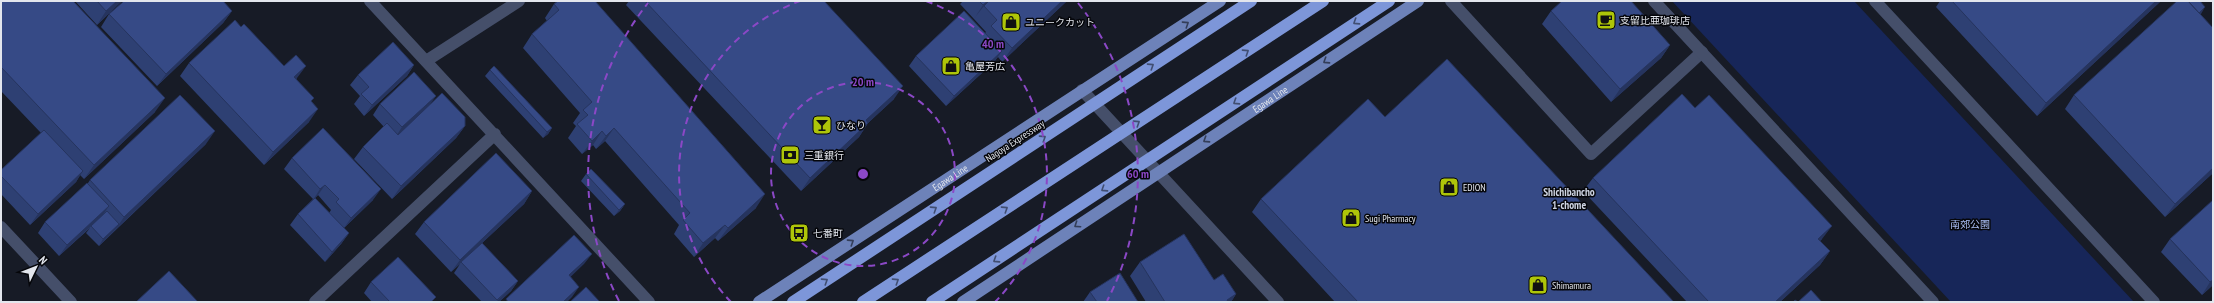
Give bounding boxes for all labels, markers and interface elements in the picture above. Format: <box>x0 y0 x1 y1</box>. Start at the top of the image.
cafe icon: 支留比亜珈琲店 <box>1595 9 1617 31</box>
shop icon: ユニークカット <box>1000 11 1022 33</box>
place label: 支留比亜珈琲店 <box>1620 14 1690 27</box>
place label: ユニークカット <box>1025 16 1095 29</box>
one-way arrow <box>1353 18 1360 25</box>
one-way arrow <box>1182 21 1189 28</box>
text: 40 m <box>982 36 1004 51</box>
one-way arrow <box>1242 49 1249 56</box>
shop icon: 亀屋芳広 <box>940 55 962 77</box>
one-way arrow <box>1324 56 1331 63</box>
place label: 亀屋芳広 <box>965 60 1005 73</box>
one-way arrow <box>1147 64 1154 71</box>
text: 20 m <box>852 74 874 89</box>
street label: Egawa Line <box>1250 83 1290 115</box>
one-way arrow <box>1233 97 1240 104</box>
bar icon: ひなり <box>811 114 833 136</box>
street label: Nagoya Expressway <box>983 117 1047 165</box>
place label: ひなり <box>836 119 866 132</box>
one-way arrow <box>1133 120 1140 128</box>
one-way arrow <box>1203 135 1210 143</box>
one-way arrow <box>1038 136 1045 143</box>
bank icon: 三重銀行 <box>779 144 801 166</box>
place label: 三重銀行 <box>804 149 844 162</box>
street label: Egawa Line <box>930 161 970 194</box>
text: 60 m <box>1127 166 1149 181</box>
centre of rings <box>856 167 870 181</box>
shop icon: EDION <box>1438 176 1460 198</box>
place label: EDION <box>1463 181 1486 194</box>
one-way arrow <box>1101 184 1108 191</box>
district label: Shichibancho 1-chome <box>1543 185 1595 212</box>
one-way arrow <box>930 206 937 214</box>
one-way arrow <box>1001 207 1008 214</box>
shop icon: Sugi Pharmacy <box>1340 207 1362 229</box>
place label: Sugi Pharmacy <box>1365 212 1416 225</box>
park label: 南郊公園 <box>1950 218 1990 231</box>
one-way arrow <box>1074 220 1081 228</box>
bus stop icon: 七番町 <box>788 222 810 244</box>
place label: 七番町 <box>813 227 843 240</box>
one-way arrow <box>846 240 853 247</box>
north arrow <box>16 247 56 287</box>
text: N <box>36 253 50 267</box>
one-way arrow <box>993 255 1000 262</box>
shop icon: Shimamura <box>1527 274 1549 296</box>
one-way arrow <box>821 278 828 285</box>
one-way arrow <box>892 278 899 285</box>
place label: Shimamura <box>1552 279 1591 292</box>

